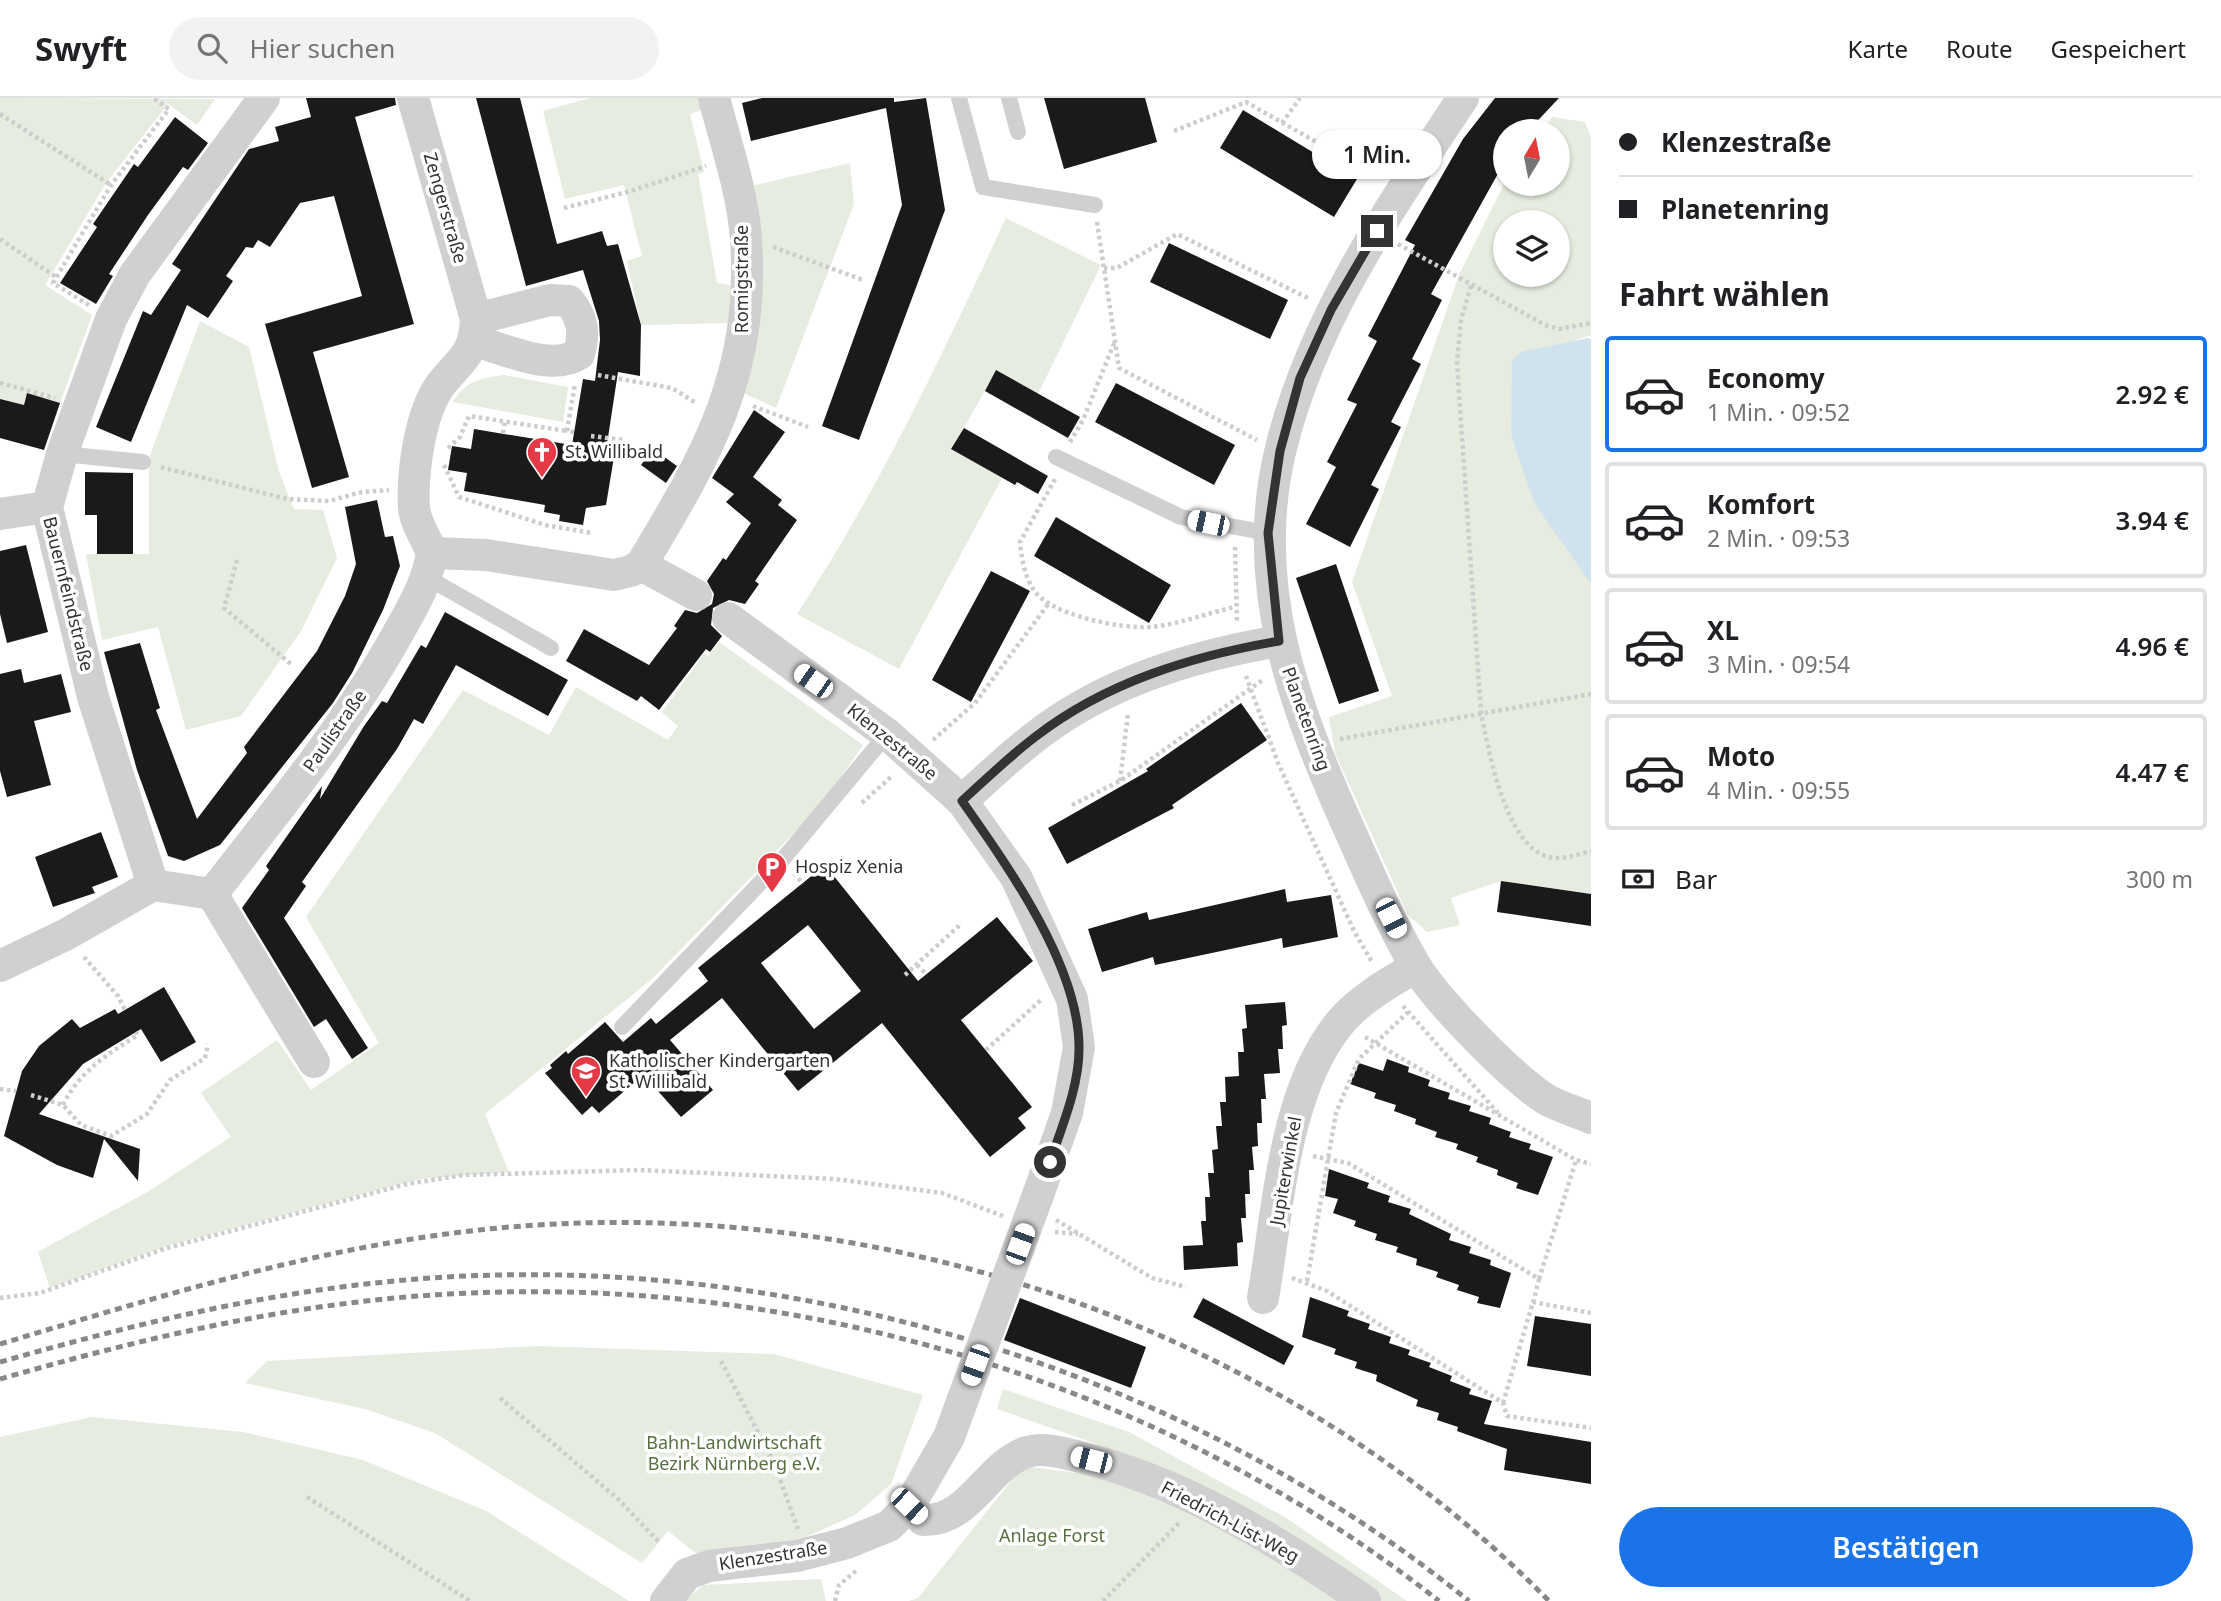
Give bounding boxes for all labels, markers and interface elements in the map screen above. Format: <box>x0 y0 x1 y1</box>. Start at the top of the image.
search box <box>169 17 659 80</box>
text: Swyft <box>35 26 127 71</box>
icon: search <box>193 29 231 67</box>
text: Hier suchen <box>249 30 395 66</box>
text: Karte <box>1848 32 1908 65</box>
text: Route <box>1946 32 2013 65</box>
text: Gespeichert <box>2051 32 2186 65</box>
north arrow <box>1493 119 1570 196</box>
map controls <box>1493 119 1570 287</box>
text: Klenzestraße <box>1661 124 1832 160</box>
callout: 1 Min. <box>1312 130 1442 178</box>
text: 1 Min. <box>1343 138 1411 170</box>
street label: Zengerstraße <box>419 150 473 266</box>
text: Planetenring <box>1661 191 1829 227</box>
button: layers <box>1493 210 1570 287</box>
route end <box>1361 215 1393 247</box>
street label: Romigstraße <box>729 225 753 333</box>
text: Fahrt wählen <box>1619 272 1830 315</box>
text: Economy <box>1707 360 1825 396</box>
icon: car <box>1623 363 1686 426</box>
text: 2.92 € <box>2116 376 2189 412</box>
text: 1 Min. · 09:52 <box>1707 396 1850 428</box>
church icon: St. Willibald <box>525 435 559 479</box>
place label: St. Willibald <box>565 439 663 463</box>
text: Komfort <box>1707 486 1815 522</box>
icon: car <box>1623 489 1686 552</box>
text: 3.94 € <box>2116 502 2189 538</box>
car <box>1186 508 1231 538</box>
street label: Bauernfeindstraße <box>38 514 100 674</box>
text: 2 Min. · 09:53 <box>1707 522 1850 554</box>
text: XL <box>1707 612 1739 648</box>
icon: car <box>1623 615 1686 678</box>
text: 4.96 € <box>2116 628 2189 664</box>
text: 3 Min. · 09:54 <box>1707 648 1850 680</box>
car <box>790 660 837 702</box>
street label: Planetenring <box>1277 663 1337 774</box>
street label: Paulistraße <box>297 685 371 776</box>
street label: Klenzestraße <box>843 697 943 785</box>
text: Moto <box>1707 738 1775 774</box>
icon: car <box>1623 741 1686 804</box>
text: 4.47 € <box>2116 754 2189 790</box>
text: 4 Min. · 09:55 <box>1707 774 1850 806</box>
parking icon: Hospiz Xenia <box>755 850 789 894</box>
place label: Hospiz Xenia <box>795 854 903 878</box>
icon: cash <box>1619 860 1657 898</box>
text: Bar <box>1675 861 1717 897</box>
text: 300 m <box>2126 863 2193 895</box>
car <box>1373 895 1410 941</box>
place label: Katholischer Kindergarten St. Willibald <box>609 1048 830 1093</box>
school or university icon: Katholischer Kindergarten St. Willibald <box>569 1054 603 1098</box>
street label: Jupiterwinkel <box>1263 1114 1306 1229</box>
route start <box>1034 1146 1066 1178</box>
car <box>1003 1221 1038 1267</box>
car <box>958 1342 993 1388</box>
park label: Bahn-Landwirtschaft Bezirk Nürnberg e.V. <box>646 1430 822 1475</box>
car <box>1069 1445 1114 1475</box>
street label: Friedrich-List-Weg <box>1157 1475 1304 1568</box>
car <box>887 1484 932 1528</box>
button: Bestätigen <box>1619 1507 2193 1587</box>
park label: Anlage Forst <box>999 1523 1106 1547</box>
street label: Klenzestraße <box>717 1535 829 1575</box>

